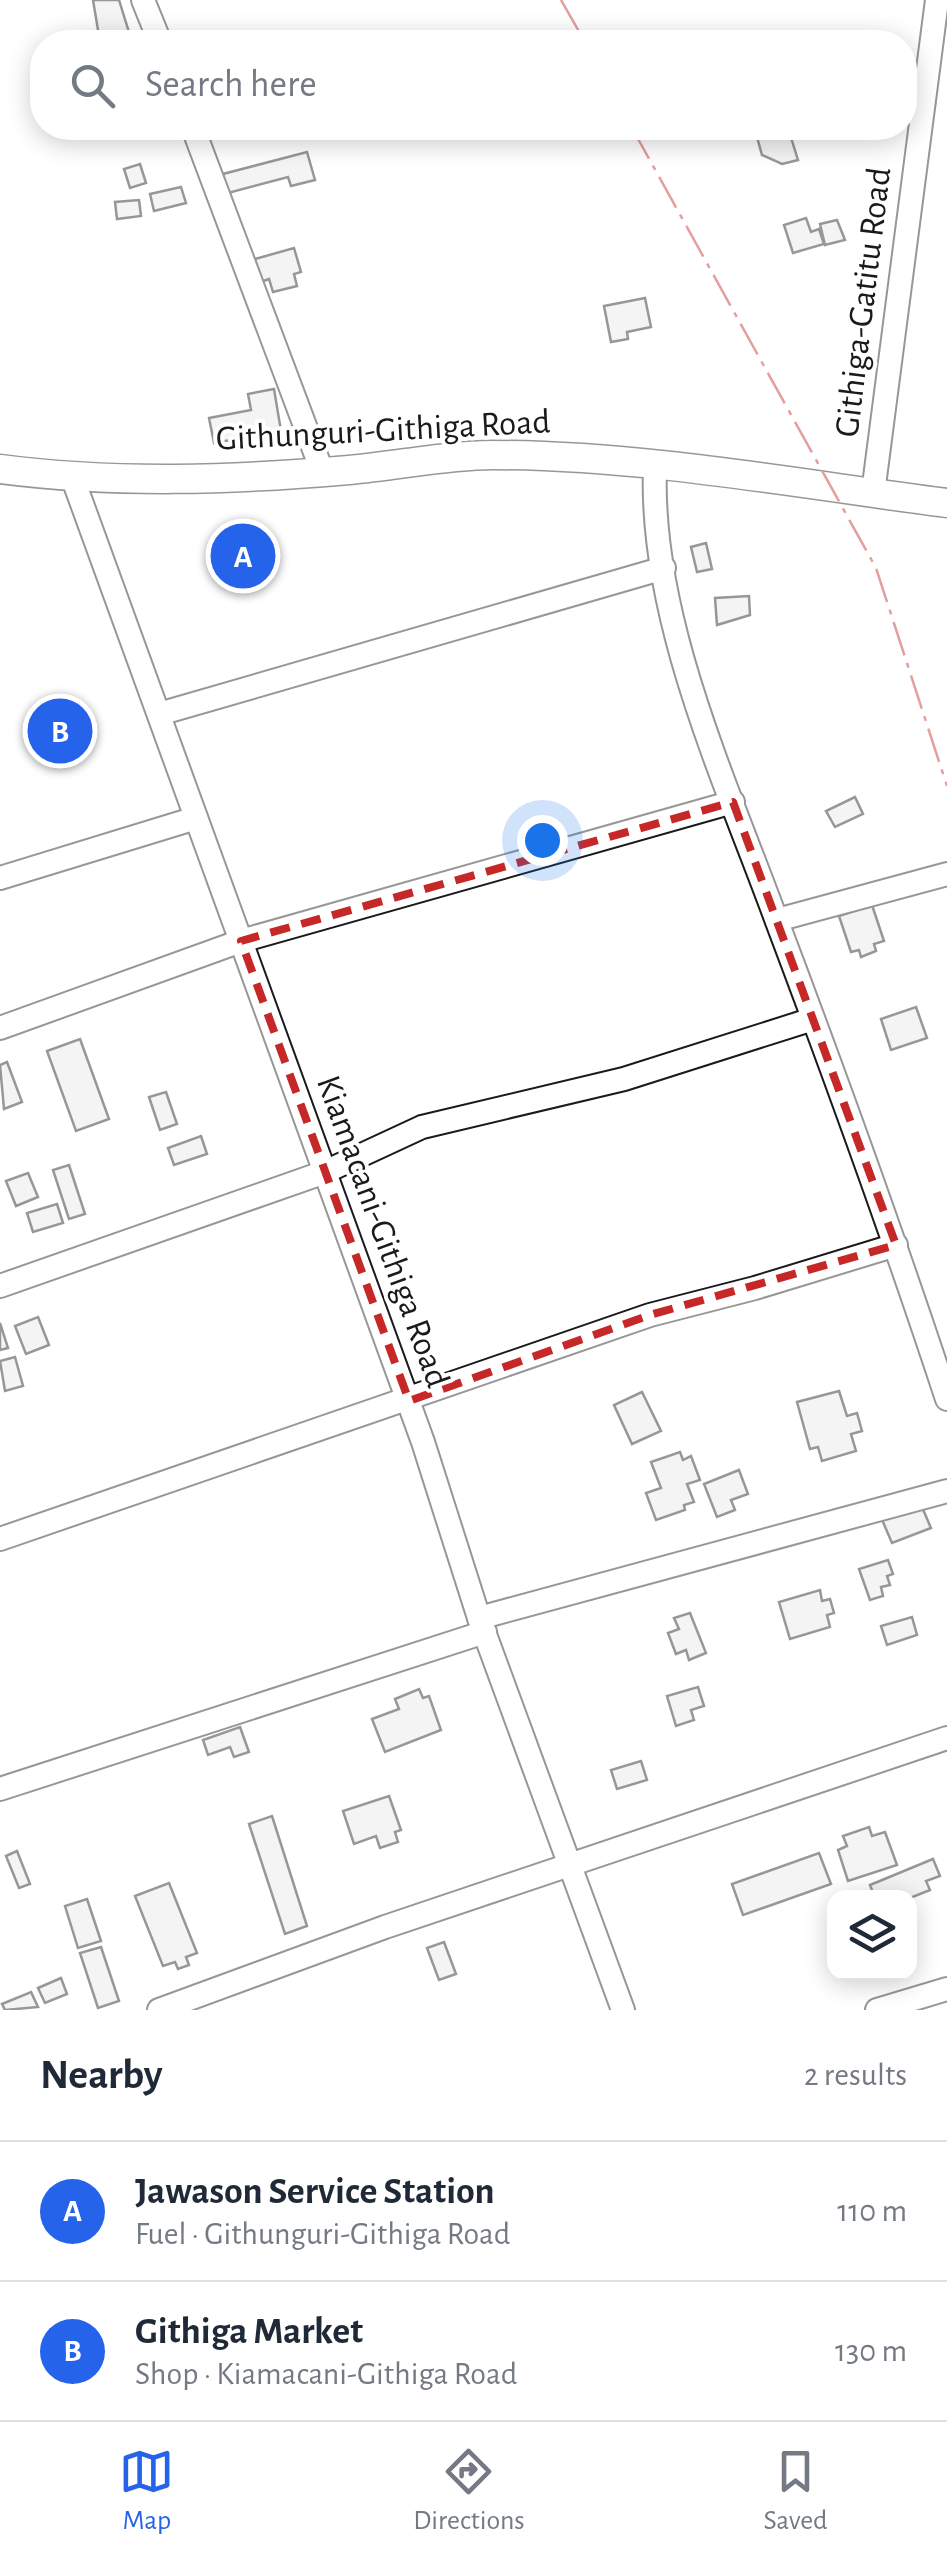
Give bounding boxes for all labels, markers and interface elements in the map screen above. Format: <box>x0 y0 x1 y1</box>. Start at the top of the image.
search box <box>30 30 917 140</box>
icon: search <box>65 58 120 113</box>
text: Search here <box>145 66 317 104</box>
street label: Githiga-Gatitu Road <box>830 165 897 439</box>
street label: Githunguri-Githiga Road <box>215 404 551 457</box>
pin: A <box>210 518 276 594</box>
pin: B <box>28 694 92 768</box>
your location <box>517 815 568 866</box>
street label: Kiamacani-Githiga Road <box>310 1071 455 1392</box>
map controls <box>827 1890 917 1980</box>
button: layers <box>827 1890 917 1980</box>
text: Nearby <box>40 2054 163 2096</box>
text: 2 results <box>804 2059 907 2091</box>
text: Jawason Service Station <box>135 2173 495 2211</box>
text: A <box>63 2195 82 2227</box>
text: 110 m <box>837 2195 907 2227</box>
text: Fuel · Githunguri-Githiga Road <box>135 2218 510 2250</box>
text: Githiga Market <box>135 2313 363 2351</box>
text: B <box>63 2335 82 2367</box>
text: 130 m <box>835 2335 907 2367</box>
text: Shop · Kiamacani-Githiga Road <box>135 2358 517 2390</box>
tab: Map <box>119 2444 174 2538</box>
tab: Directions <box>413 2444 525 2538</box>
tab: Saved <box>764 2444 828 2538</box>

